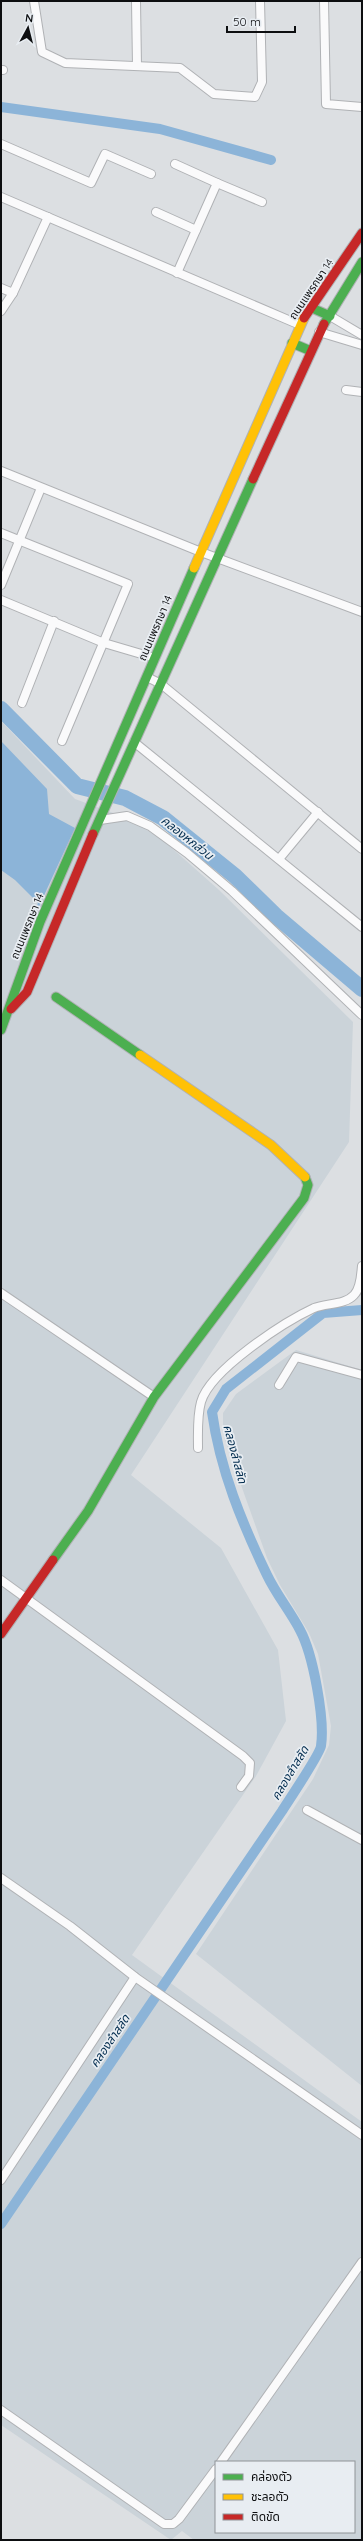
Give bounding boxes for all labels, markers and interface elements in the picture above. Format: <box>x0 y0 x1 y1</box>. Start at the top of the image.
north arrow <box>8 8 48 48</box>
scale bar <box>227 8 295 34</box>
text: N <box>24 11 34 26</box>
text: 50 m <box>233 14 261 29</box>
street label: ถนนแพรกษา 14 <box>286 256 336 322</box>
street label: ถนนแพรกษา 14 <box>135 593 175 663</box>
water label: คลองหกส่วน <box>158 813 217 863</box>
street label: ถนนแพรกษา 14 <box>7 891 47 961</box>
water label: คลองลำสลัด <box>220 1423 251 1486</box>
water label: คลองลำสลัด <box>268 1742 312 1802</box>
water label: คลองลำสลัด <box>86 2011 133 2070</box>
legend <box>215 2461 355 2533</box>
text: คล่องตัว <box>251 2469 292 2484</box>
text: ชะลอตัว <box>251 2489 289 2504</box>
text: ติดขัด <box>251 2509 280 2524</box>

